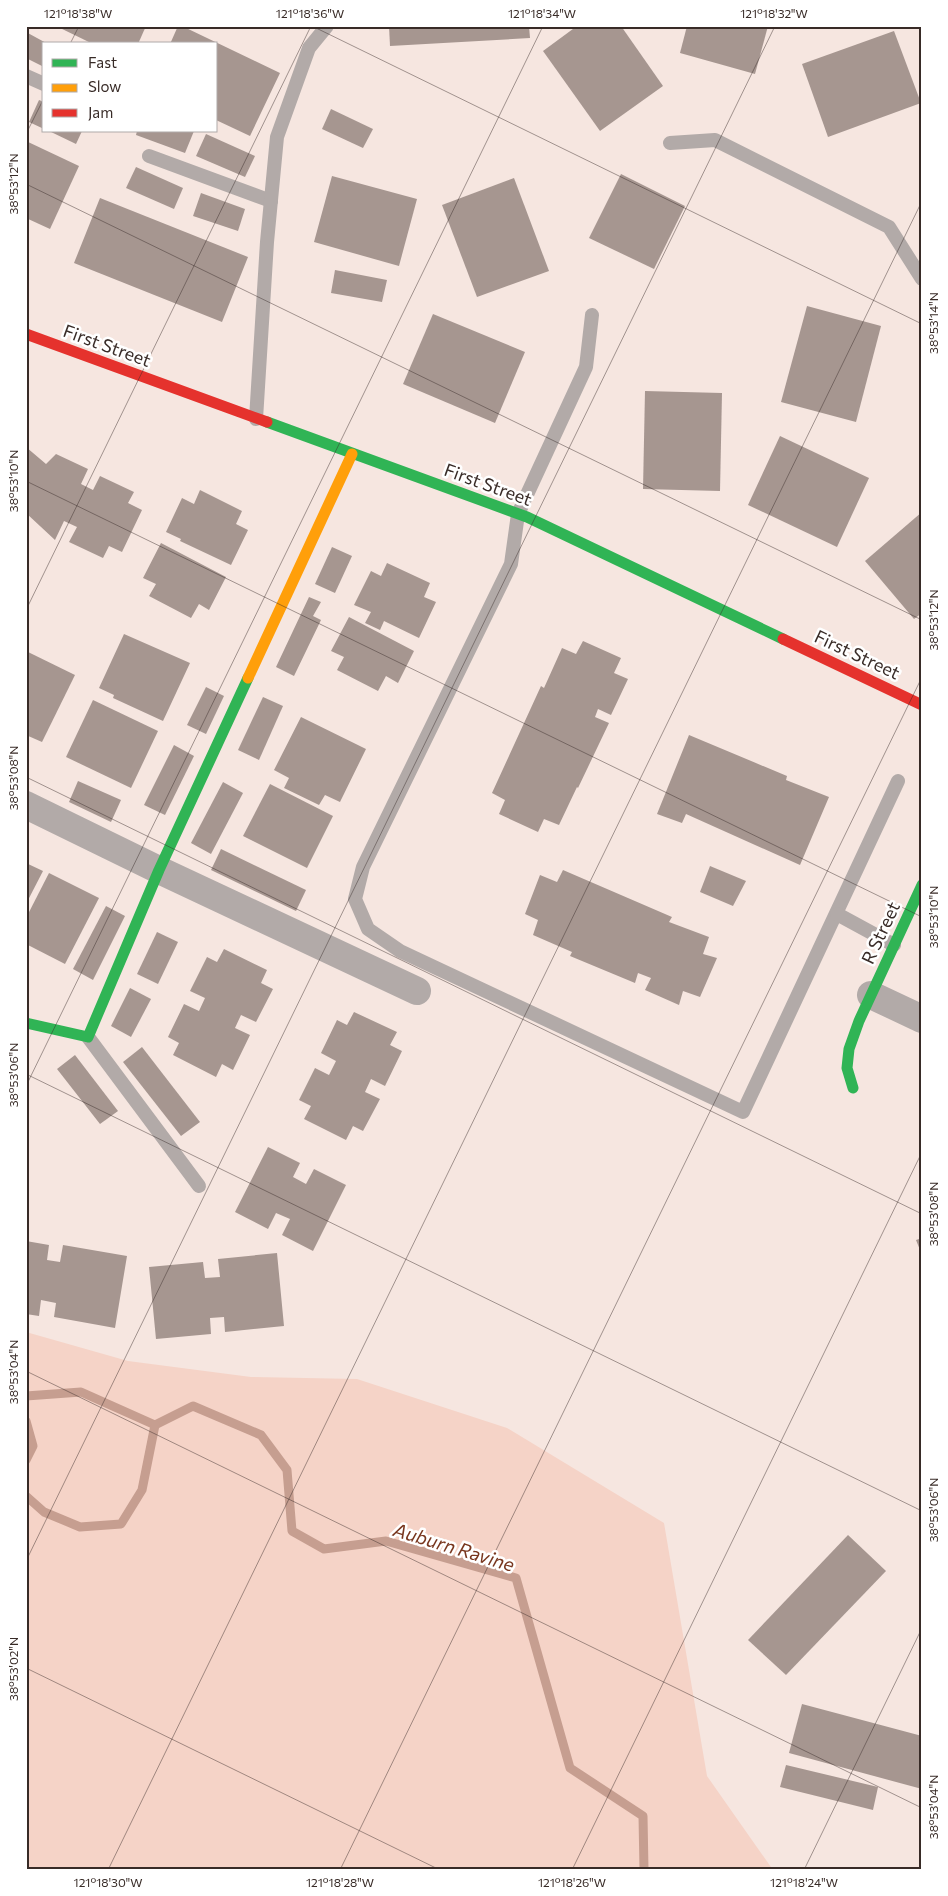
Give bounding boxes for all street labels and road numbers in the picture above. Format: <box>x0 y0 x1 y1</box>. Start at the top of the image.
street label: First Street <box>61 319 154 371</box>
street label: First Street <box>442 458 535 510</box>
street label: First Street <box>811 625 904 683</box>
street label: R Street <box>856 898 904 967</box>

